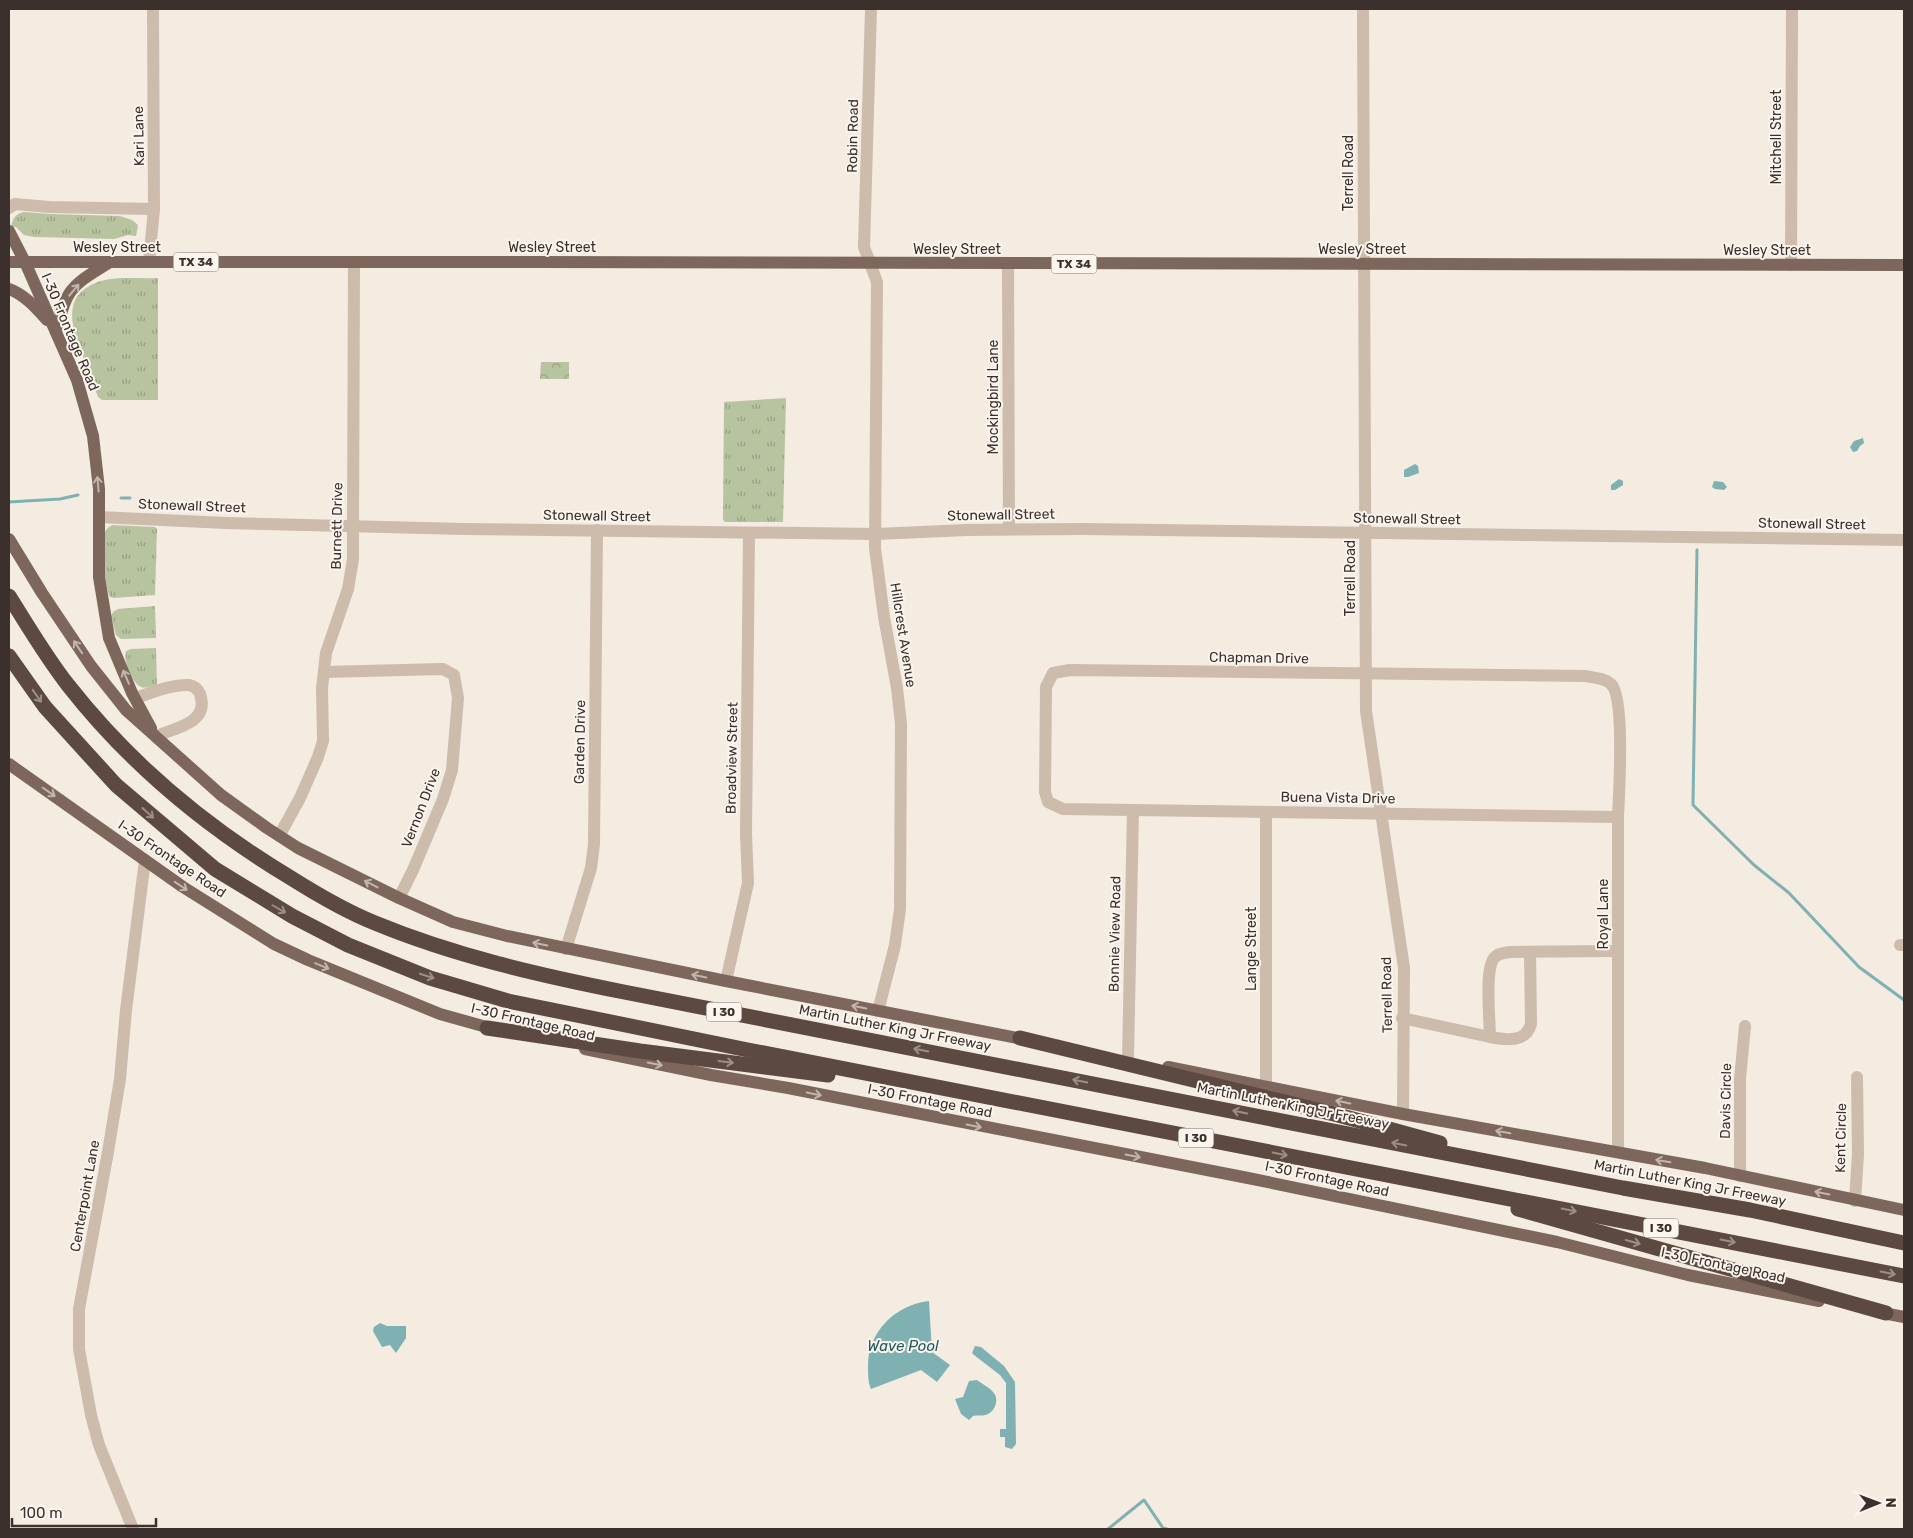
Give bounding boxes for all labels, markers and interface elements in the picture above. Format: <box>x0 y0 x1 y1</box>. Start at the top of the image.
street label: Mitchell Street <box>1768 89 1785 184</box>
street label: Robin Road <box>844 99 862 173</box>
street label: Kari Lane <box>130 106 148 166</box>
street label: Terrell Road <box>1340 135 1357 211</box>
street label: Wesley Street <box>73 239 162 256</box>
street label: Wesley Street <box>508 239 597 256</box>
street label: Wesley Street <box>913 241 1002 258</box>
street label: Wesley Street <box>1318 241 1407 258</box>
street label: Wesley Street <box>1723 242 1812 259</box>
road number: TX 34 <box>174 252 218 272</box>
road number: TX 34 <box>1052 254 1096 274</box>
street label: I-30 Frontage Road <box>37 270 103 394</box>
one-way arrow <box>68 283 79 296</box>
street label: Mockingbird Lane <box>985 339 1002 454</box>
one-way arrow <box>93 476 103 492</box>
street label: Burnett Drive <box>328 482 346 570</box>
street label: Stonewall Street <box>138 496 247 516</box>
street label: Stonewall Street <box>947 506 1056 524</box>
street label: Stonewall Street <box>543 507 652 525</box>
street label: Stonewall Street <box>1353 510 1462 528</box>
street label: Stonewall Street <box>1758 515 1867 533</box>
street label: Terrell Road <box>1342 540 1359 616</box>
street label: Hillcrest Avenue <box>886 582 920 689</box>
one-way arrow <box>73 640 84 654</box>
street label: Chapman Drive <box>1209 649 1309 667</box>
one-way arrow <box>120 670 130 685</box>
one-way arrow <box>32 688 42 702</box>
street label: Garden Drive <box>571 700 589 784</box>
street label: Broadview Street <box>723 701 741 814</box>
street label: Vernon Drive <box>398 766 444 850</box>
one-way arrow <box>42 787 56 797</box>
street label: Buena Vista Drive <box>1280 788 1396 808</box>
one-way arrow <box>142 807 155 819</box>
street label: I-30 Frontage Road <box>115 817 229 901</box>
street label: Bonnie View Road <box>1105 876 1125 992</box>
street label: Royal Lane <box>1595 878 1612 949</box>
one-way arrow <box>364 879 379 888</box>
one-way arrow <box>174 881 188 891</box>
one-way arrow <box>272 904 287 914</box>
street label: Lange Street <box>1243 906 1260 991</box>
one-way arrow <box>533 938 549 948</box>
street label: Terrell Road <box>1378 957 1396 1033</box>
one-way arrow <box>314 962 330 971</box>
one-way arrow <box>692 971 708 980</box>
one-way arrow <box>418 972 434 982</box>
street label: I-30 Frontage Road <box>469 999 597 1045</box>
street label: Martin Luther King Jr Freeway <box>797 1001 993 1055</box>
road number: I 30 <box>706 1002 742 1022</box>
one-way arrow <box>851 1002 867 1011</box>
one-way arrow <box>913 1045 929 1054</box>
one-way arrow <box>718 1057 734 1067</box>
one-way arrow <box>646 1060 662 1069</box>
street label: Davis Circle <box>1717 1063 1735 1139</box>
one-way arrow <box>1073 1075 1089 1085</box>
street label: Martin Luther King Jr Freeway <box>1195 1079 1391 1133</box>
street label: I-30 Frontage Road <box>866 1081 994 1121</box>
one-way arrow <box>806 1089 822 1099</box>
one-way arrow <box>1336 1097 1352 1106</box>
street label: Kent Circle <box>1832 1103 1850 1173</box>
one-way arrow <box>1232 1107 1248 1116</box>
one-way arrow <box>965 1121 981 1131</box>
one-way arrow <box>1495 1126 1511 1136</box>
road number: I 30 <box>1178 1128 1214 1148</box>
street label: Centerpoint Lane <box>67 1139 103 1253</box>
one-way arrow <box>1392 1139 1408 1148</box>
one-way arrow <box>1272 1150 1288 1160</box>
one-way arrow <box>1125 1152 1141 1162</box>
one-way arrow <box>1655 1155 1671 1165</box>
street label: Martin Luther King Jr Freeway <box>1592 1156 1788 1210</box>
street label: I-30 Frontage Road <box>1263 1158 1391 1200</box>
one-way arrow <box>1815 1188 1831 1198</box>
one-way arrow <box>1560 1206 1576 1216</box>
road number: I 30 <box>1644 1218 1678 1238</box>
one-way arrow <box>1720 1237 1736 1246</box>
one-way arrow <box>1625 1238 1641 1247</box>
street label: I-30 Frontage Road <box>1659 1244 1787 1286</box>
one-way arrow <box>1879 1268 1895 1278</box>
water label: Wave Pool <box>867 1337 939 1355</box>
north arrow <box>1853 1478 1903 1528</box>
scale bar <box>12 1496 156 1528</box>
text: N <box>1882 1498 1899 1508</box>
text: 100 m <box>20 1504 62 1522</box>

